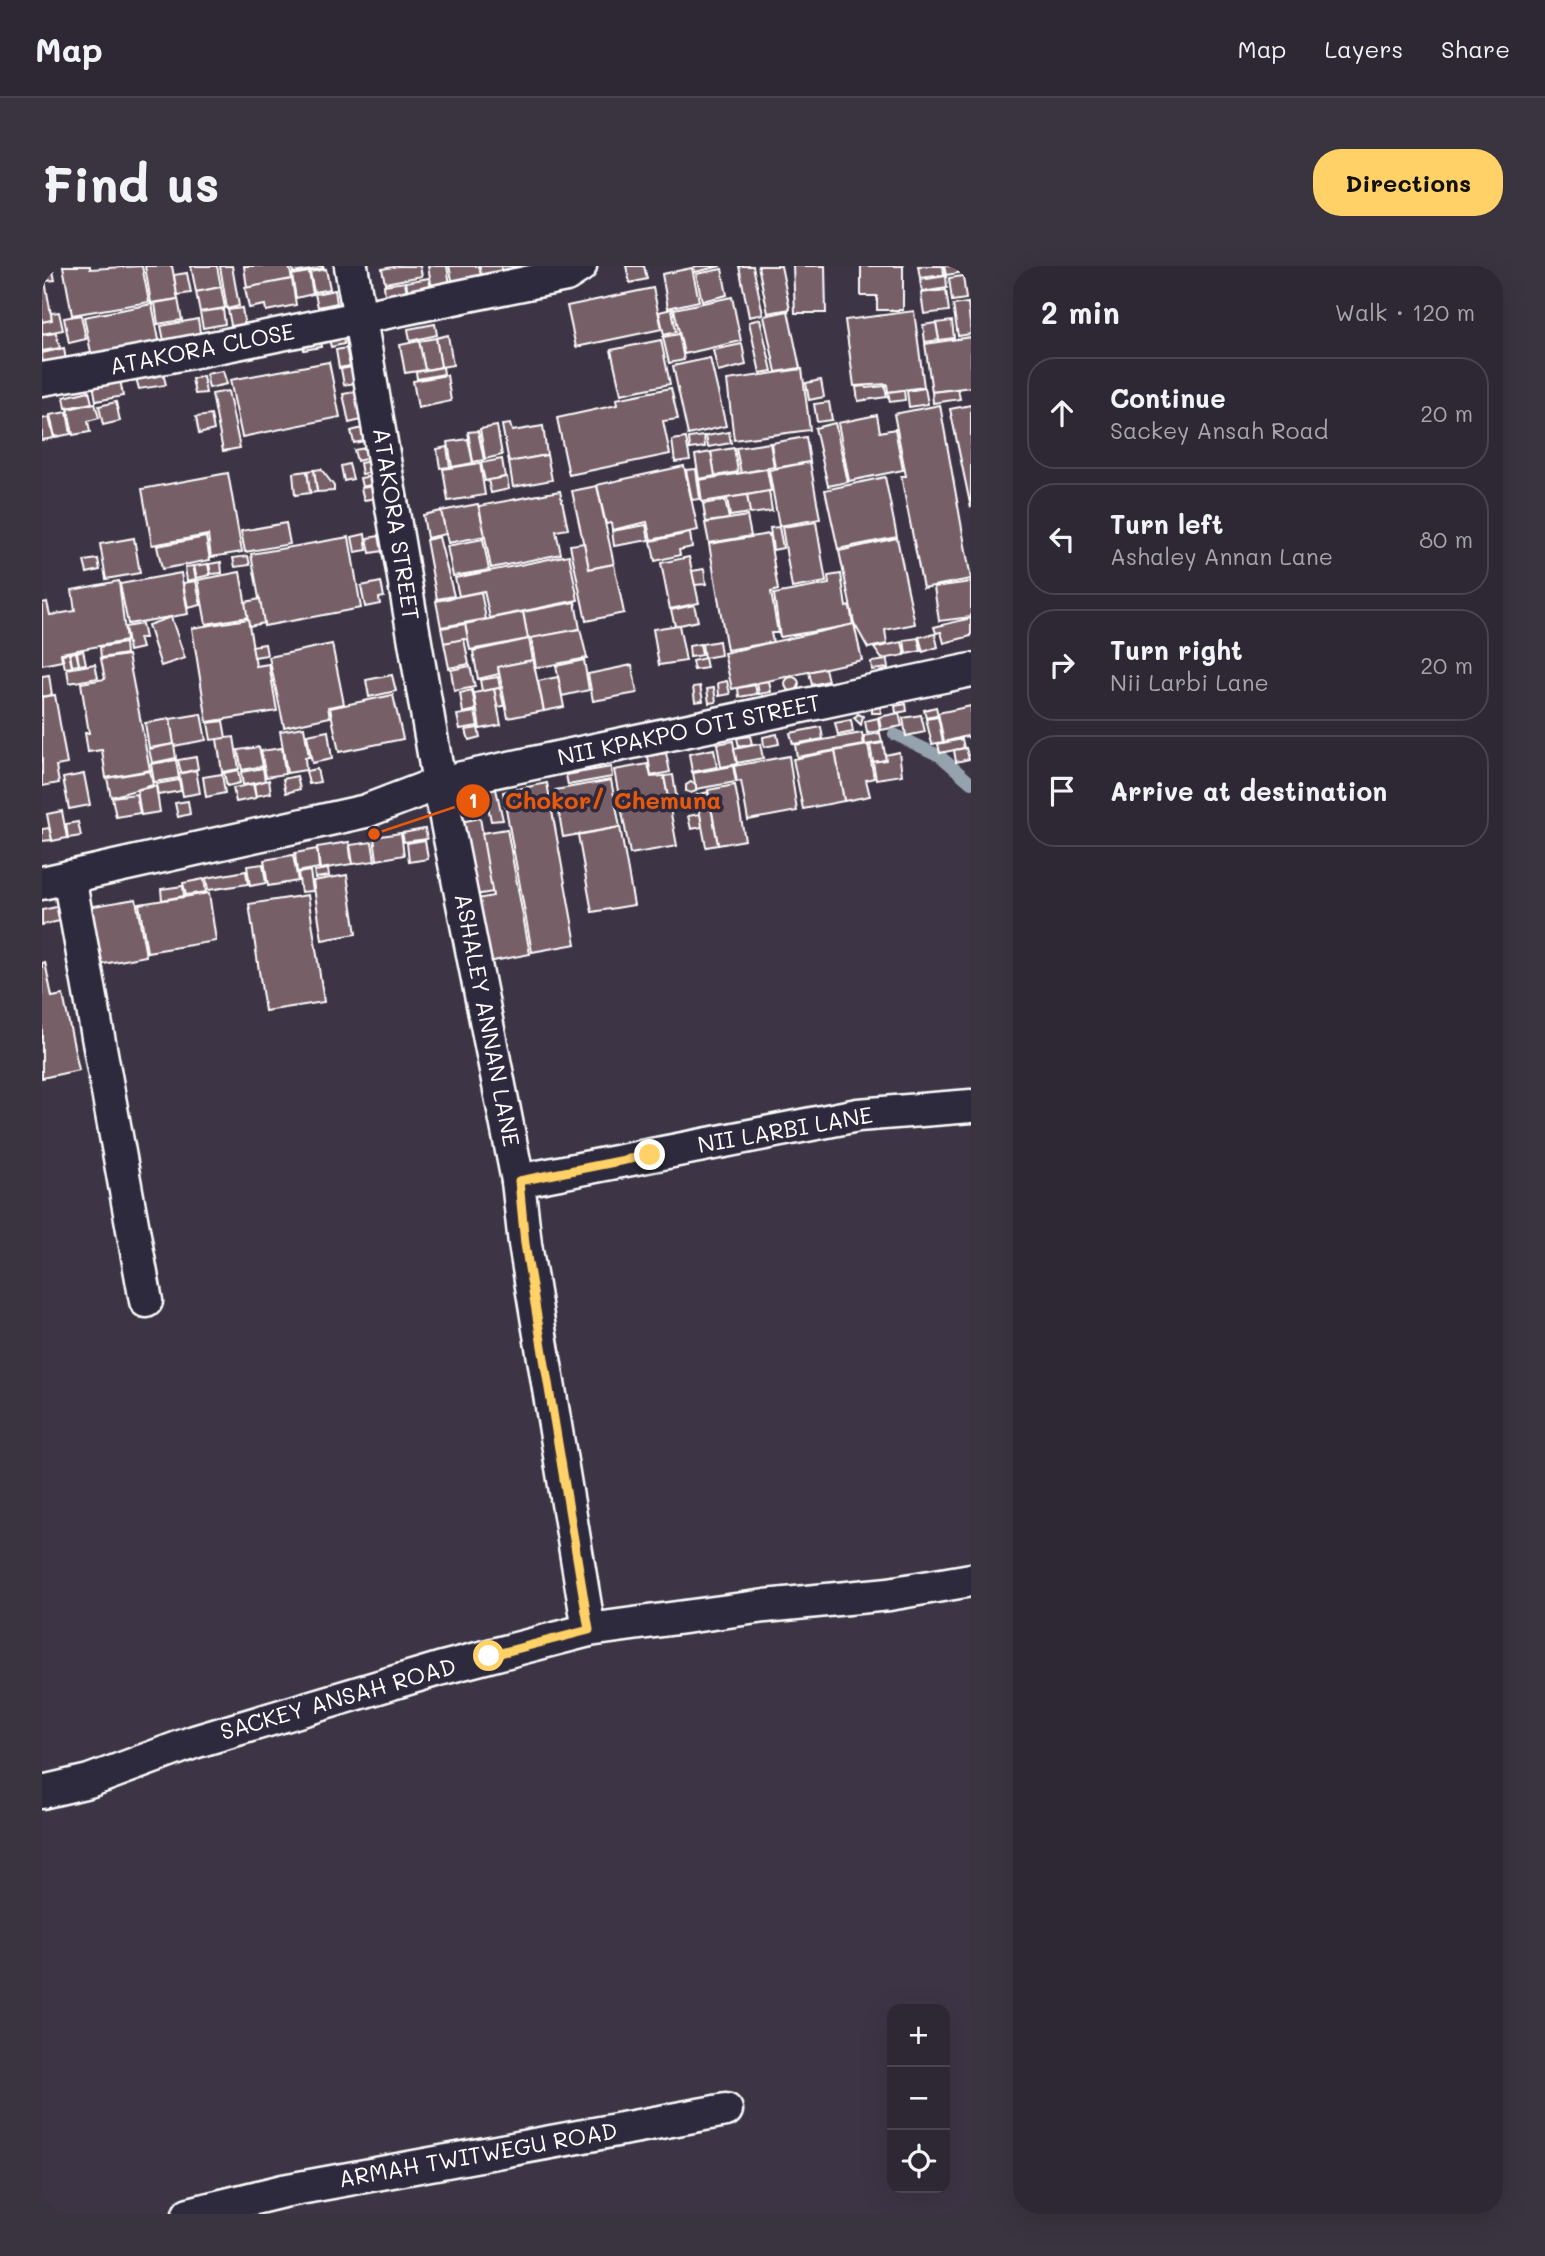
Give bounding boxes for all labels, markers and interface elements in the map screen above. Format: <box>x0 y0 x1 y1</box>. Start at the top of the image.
text: Map <box>35 27 103 70</box>
text: Map <box>1238 33 1286 64</box>
text: Layers <box>1324 33 1403 64</box>
text: Share <box>1441 33 1510 64</box>
button: Directions <box>1313 149 1503 216</box>
text: Find us <box>42 151 220 214</box>
text: 2 min <box>1041 292 1120 332</box>
text: Walk · 120 m <box>1335 297 1475 327</box>
street label: ATAKORA CLOSE <box>107 315 297 381</box>
text: Continue <box>1110 381 1226 415</box>
icon: ahead <box>1043 394 1081 432</box>
text: 20 m <box>1420 398 1473 428</box>
text: Sackey Ansah Road <box>1110 415 1328 445</box>
street label: ATAKORA STREET <box>367 425 427 622</box>
text: Turn left <box>1110 507 1223 541</box>
icon: left <box>1043 520 1081 558</box>
text: 80 m <box>1419 524 1473 554</box>
text: Ashaley Annan Lane <box>1110 541 1333 571</box>
text: Turn right <box>1110 633 1243 667</box>
icon: right <box>1043 646 1081 684</box>
text: 20 m <box>1420 650 1473 680</box>
text: Nii Larbi Lane <box>1110 667 1269 697</box>
street label: NII KPAKPO OTI STREET <box>554 686 823 772</box>
icon: arrive <box>1043 772 1081 810</box>
text: Arrive at destination <box>1110 774 1387 808</box>
callout: Chokor/ Chemuna <box>455 779 735 824</box>
text: Chokor/ Chemuna <box>505 784 721 815</box>
text: 1 <box>468 786 478 813</box>
street label: ASHALEY ANNAN LANE <box>449 891 527 1149</box>
street label: NII LARBI LANE <box>695 1099 875 1159</box>
route end <box>634 1139 665 1170</box>
route start <box>473 1640 504 1671</box>
street label: SACKEY ANSAH ROAD <box>216 1650 459 1746</box>
map controls <box>887 2004 950 2193</box>
button: + <box>887 2004 950 2067</box>
button: − <box>887 2067 950 2130</box>
street label: ARMAH TWITWEGU ROAD <box>336 2115 619 2193</box>
button: locate <box>887 2130 950 2193</box>

